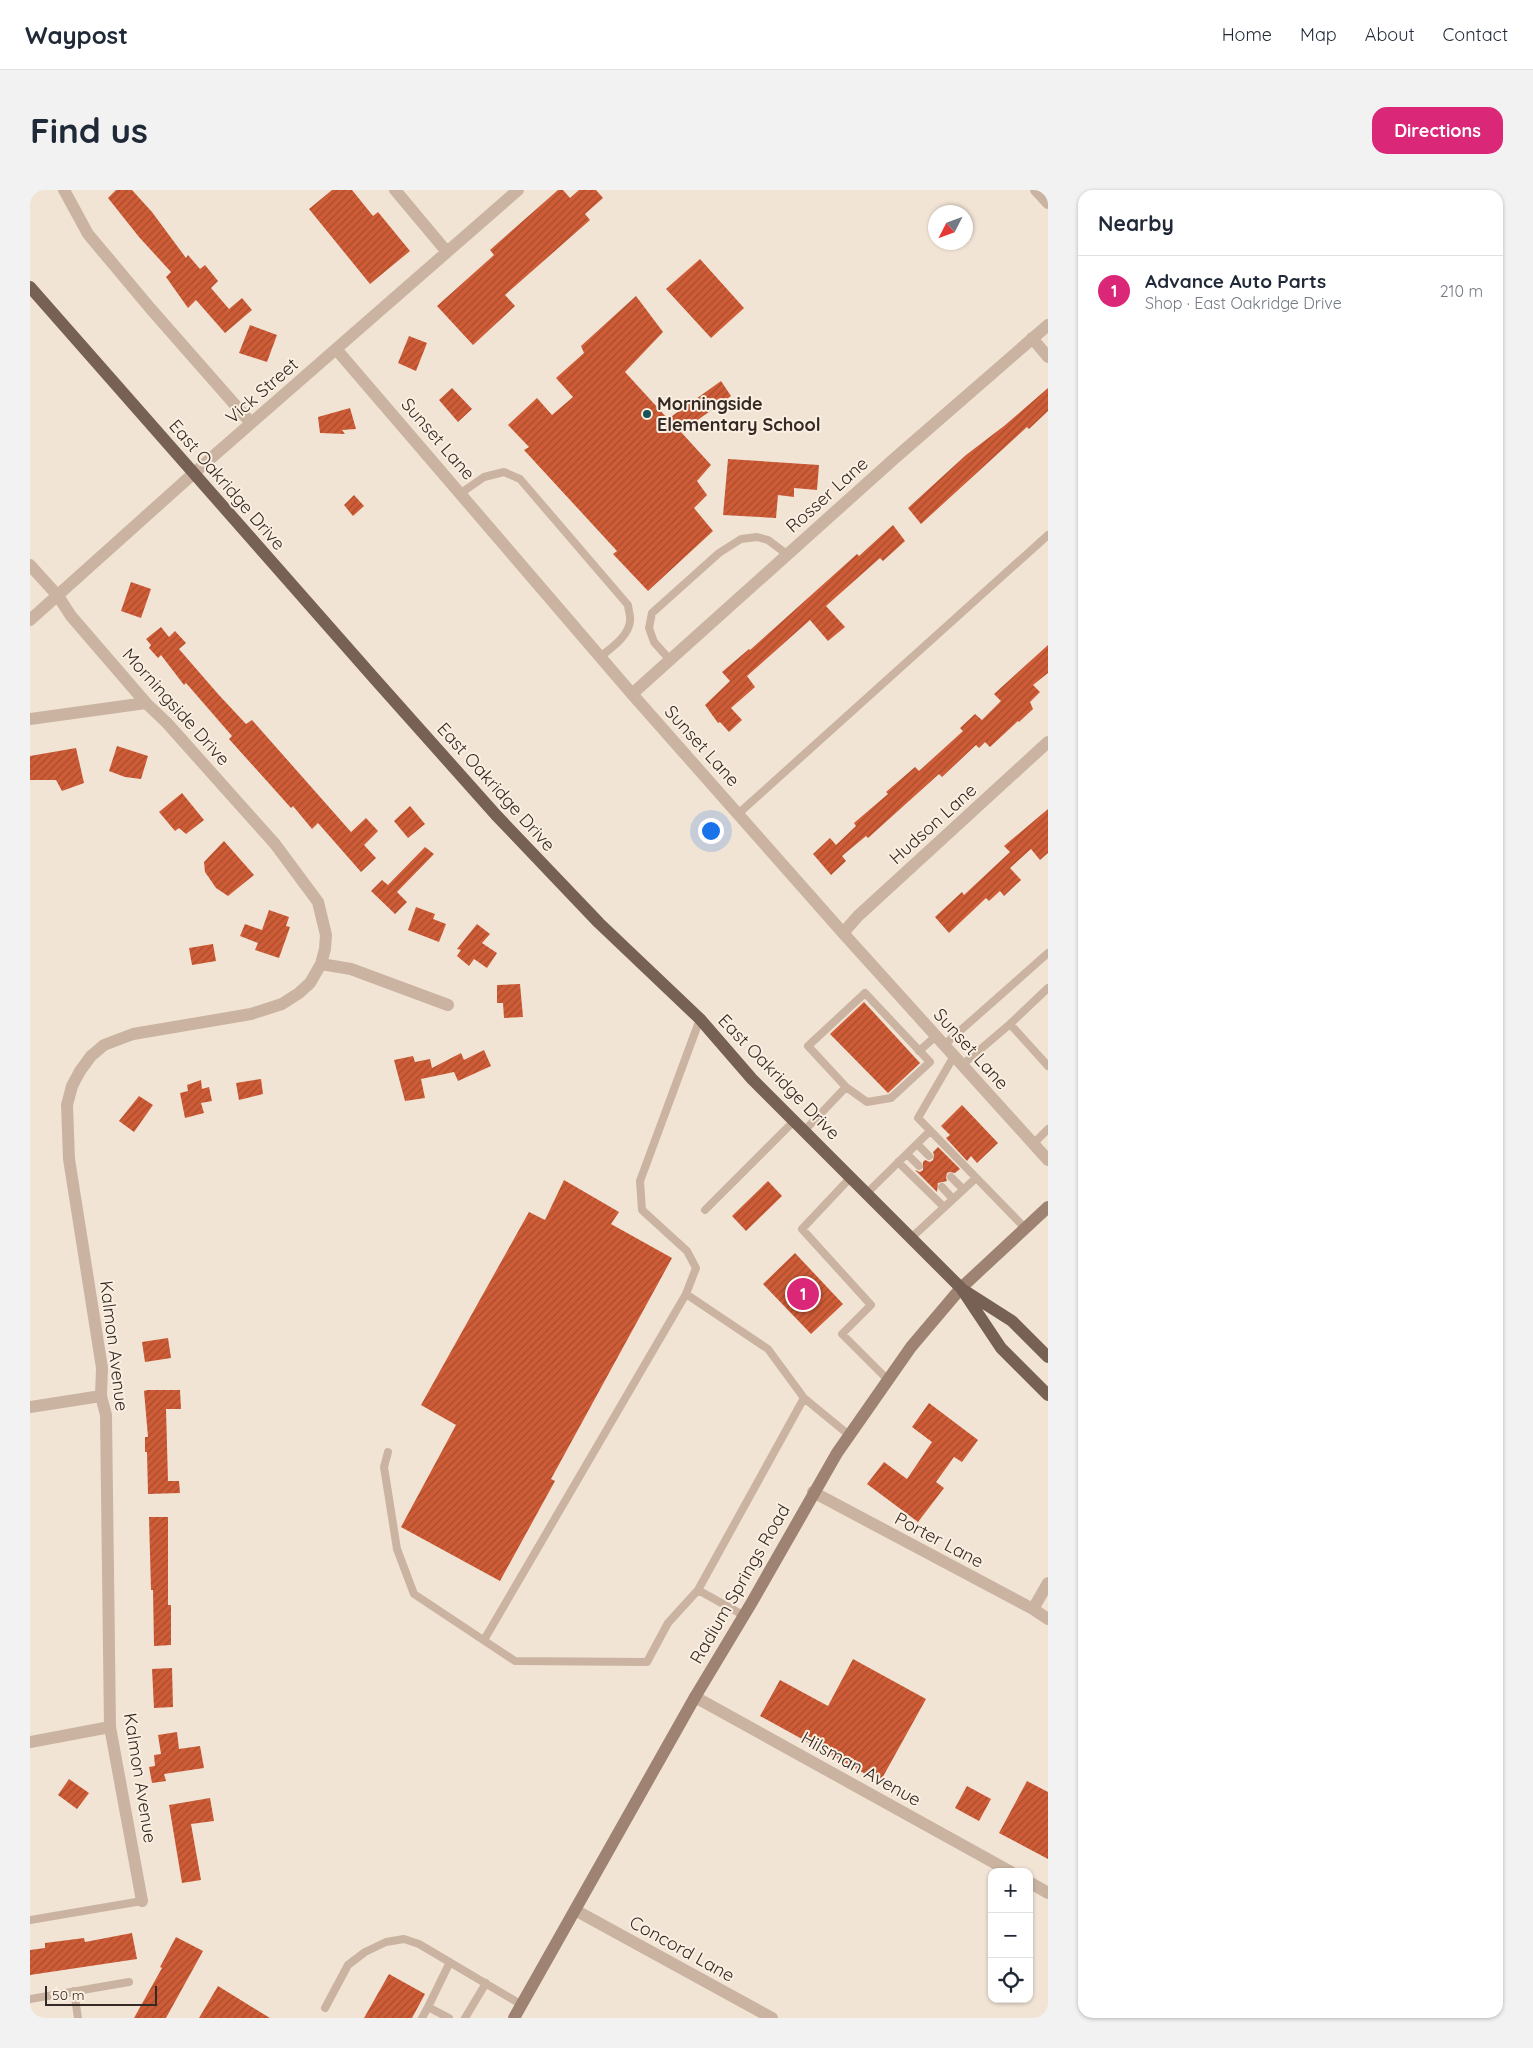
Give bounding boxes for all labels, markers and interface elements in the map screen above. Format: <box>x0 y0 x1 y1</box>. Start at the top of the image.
text: Waypost <box>25 20 128 50</box>
text: Home <box>1222 23 1272 46</box>
text: Map <box>1300 23 1337 46</box>
text: About <box>1365 23 1415 46</box>
text: Contact <box>1443 23 1508 46</box>
button: Directions <box>1372 107 1503 154</box>
text: Find us <box>30 108 148 152</box>
north arrow <box>928 205 973 250</box>
text: Nearby <box>1098 210 1174 236</box>
text: Advance Auto Parts <box>1145 269 1326 293</box>
text: 1 <box>1111 281 1117 301</box>
text: 210 m <box>1440 281 1483 301</box>
text: Shop · East Oakridge Drive <box>1145 293 1342 313</box>
street label: Vick Street <box>221 353 303 428</box>
place label: Morningside Elementary School <box>657 392 821 436</box>
street label: Sunset Lane <box>396 393 480 485</box>
marker: Morningside Elementary School <box>641 408 653 420</box>
street label: East Oakridge Drive <box>164 415 290 555</box>
street label: Rosser Lane <box>781 452 873 538</box>
street label: Morningside Drive <box>118 643 235 770</box>
street label: Sunset Lane <box>660 700 745 791</box>
street label: East Oakridge Drive <box>432 717 560 856</box>
street label: Hudson Lane <box>884 778 981 869</box>
your location <box>698 818 724 844</box>
street label: Sunset Lane <box>929 1003 1014 1094</box>
street label: East Oakridge Drive <box>713 1009 845 1144</box>
pin: 1 <box>787 1275 819 1313</box>
street label: Kalmon Avenue <box>95 1279 134 1413</box>
street label: Radium Springs Road <box>684 1500 795 1668</box>
street label: Porter Lane <box>891 1507 988 1573</box>
street label: Kalmon Avenue <box>119 1711 162 1845</box>
street label: Hilsman Avenue <box>797 1726 925 1811</box>
map controls <box>988 1868 1033 2003</box>
button: + <box>988 1868 1033 1913</box>
street label: Concord Lane <box>626 1910 739 1987</box>
button: − <box>988 1913 1033 1958</box>
button: locate <box>988 1958 1033 2003</box>
scale bar <box>45 1983 158 2006</box>
text: 50 m <box>52 1986 85 2004</box>

